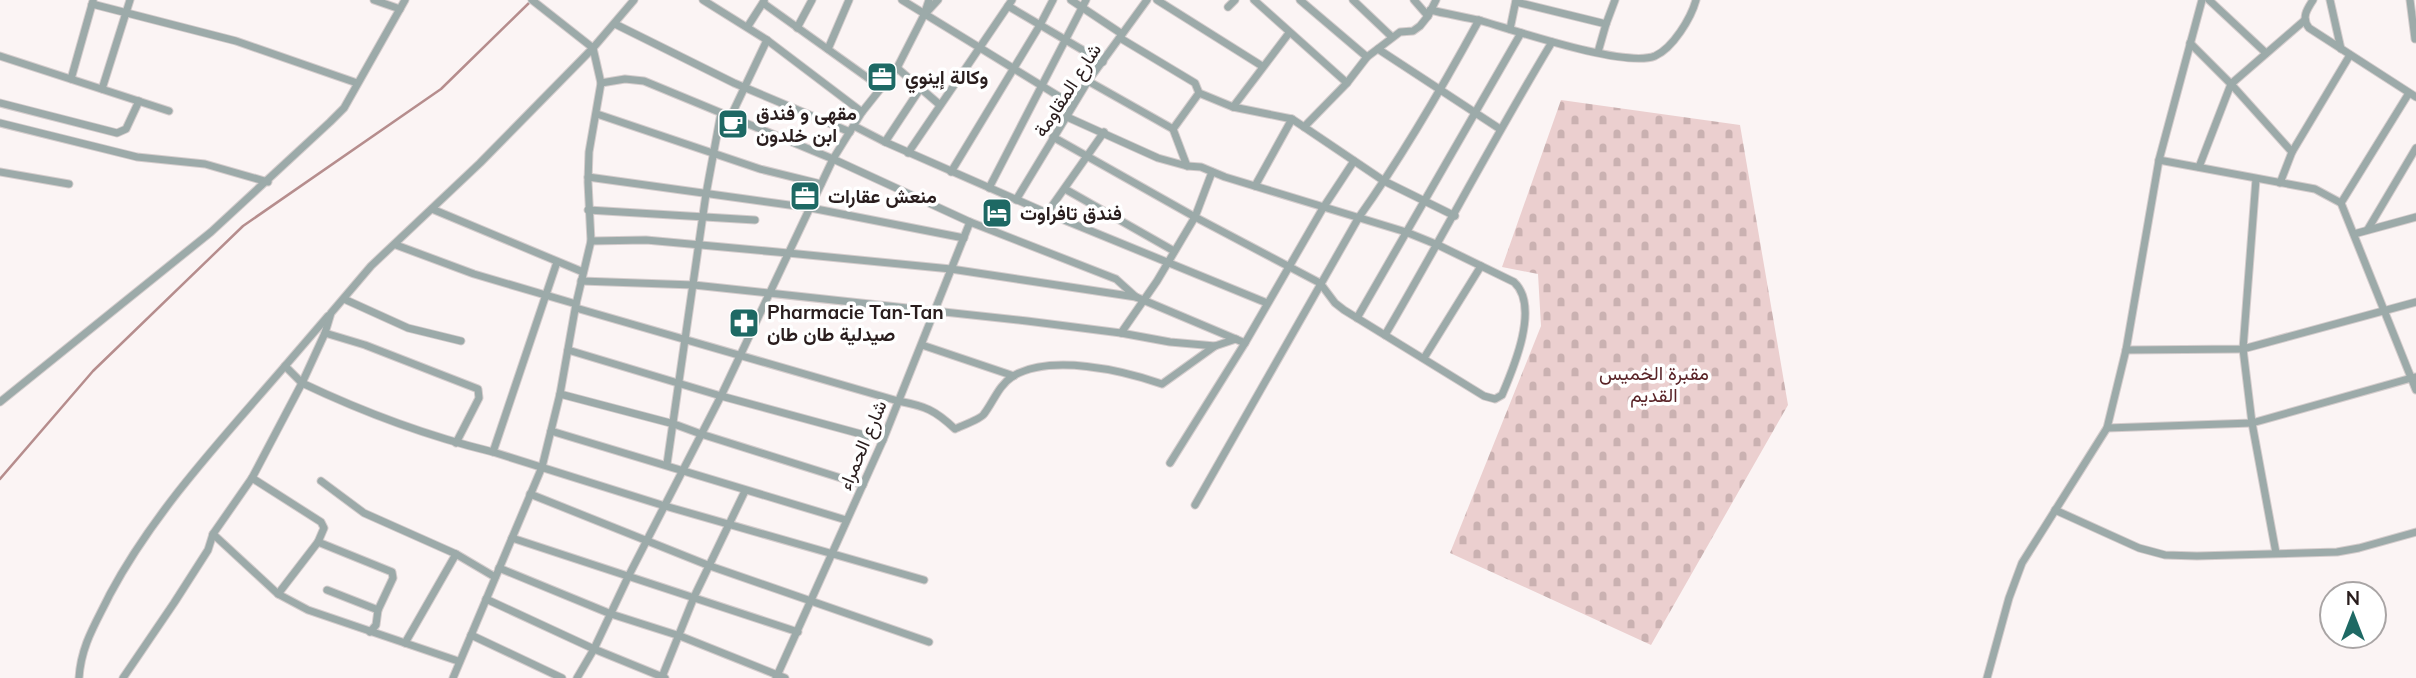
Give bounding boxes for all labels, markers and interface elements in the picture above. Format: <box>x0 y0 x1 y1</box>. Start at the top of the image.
street label: شارع المقاومة <box>1028 39 1107 142</box>
office icon: وكالة إينوي <box>865 60 899 94</box>
place label: وكالة إينوي <box>905 65 989 94</box>
place label: مقهى و فندق ابن خلدون <box>756 101 857 148</box>
cafe icon: مقهى و فندق ابن خلدون <box>716 107 750 141</box>
office icon: منعش عقارات <box>788 179 822 213</box>
place label: منعش عقارات <box>828 184 937 209</box>
hotel icon: فندق تافراوت <box>980 196 1014 230</box>
place label: فندق تافراوت <box>1020 201 1122 226</box>
place label: Pharmacie Tan-Tan صيدلية طان طان <box>767 300 944 346</box>
pharmacy icon: Pharmacie Tan-Tan صيدلية طان طان <box>727 306 761 340</box>
park label: مقبرة الخميس القديم <box>1599 361 1709 408</box>
street label: شارع الحمراء <box>832 397 893 494</box>
north arrow <box>2318 580 2388 650</box>
text: N <box>2346 586 2360 610</box>

